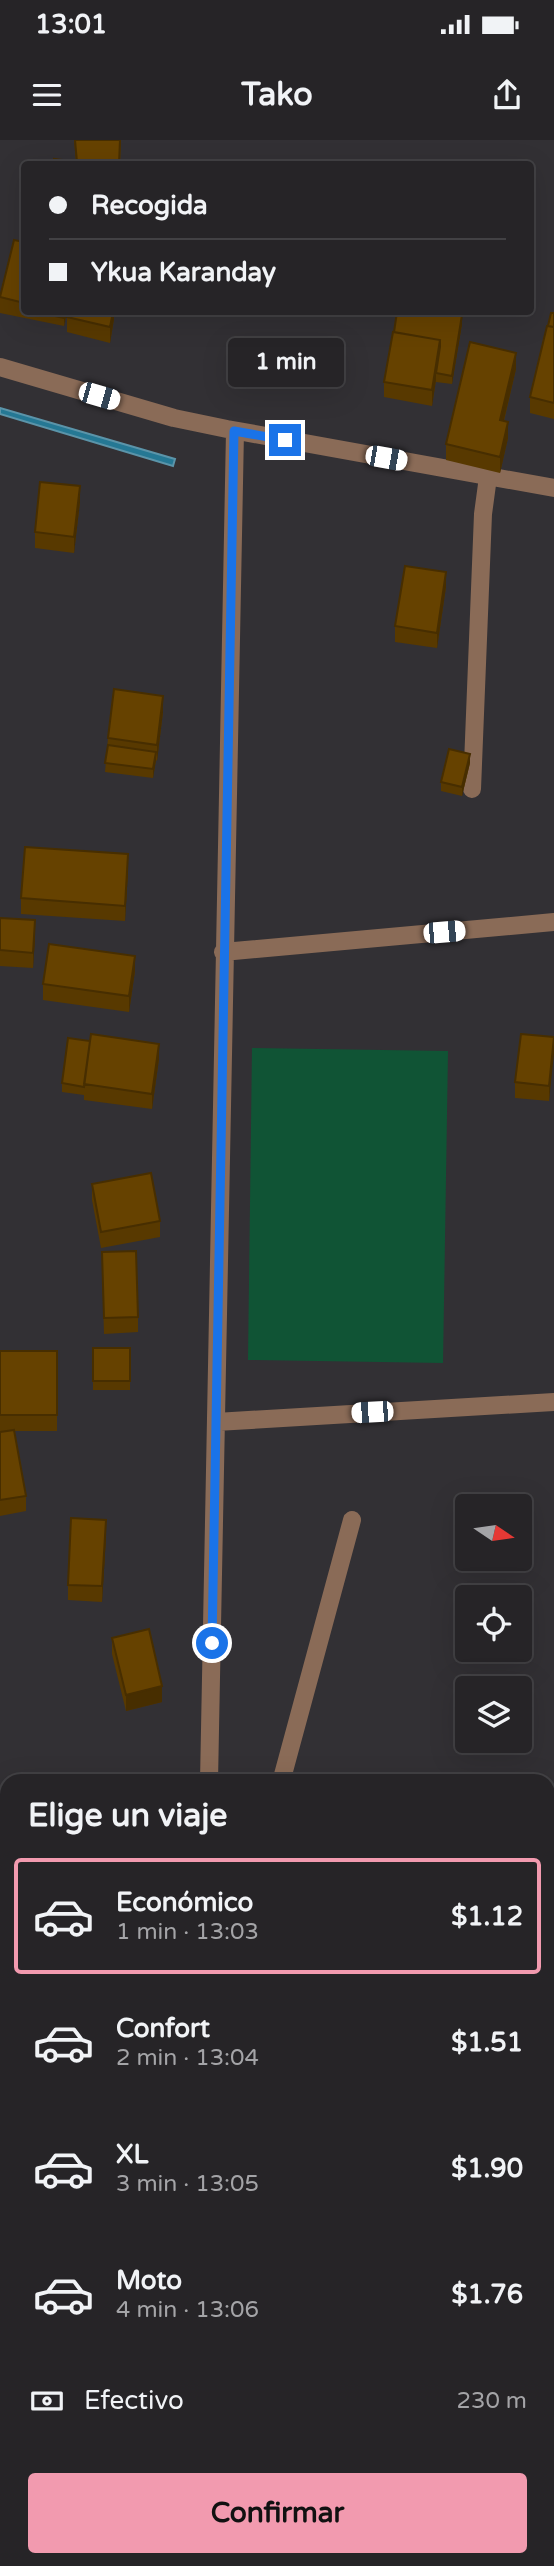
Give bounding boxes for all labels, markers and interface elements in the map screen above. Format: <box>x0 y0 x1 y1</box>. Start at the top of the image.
text: 13:01 <box>35 9 107 40</box>
icon: menu <box>28 76 66 114</box>
text: Tako <box>241 76 313 114</box>
icon: share <box>488 76 526 114</box>
text: Recogida <box>91 190 208 221</box>
text: Ykua Karanday <box>91 257 276 288</box>
callout: 1 min <box>227 338 343 387</box>
text: 1 min <box>255 348 317 376</box>
car <box>76 380 123 412</box>
route end <box>269 424 301 456</box>
car <box>364 444 409 472</box>
car <box>423 920 466 944</box>
car <box>351 1400 394 1424</box>
north arrow <box>455 1494 532 1572</box>
map controls <box>455 1494 532 1753</box>
button: locate <box>455 1585 532 1662</box>
route start <box>196 1627 228 1659</box>
button: layers <box>455 1676 532 1753</box>
text: Elige un viaje <box>28 1797 227 1835</box>
icon: car <box>32 1885 95 1948</box>
text: Económico <box>116 1887 253 1918</box>
text: $1.12 <box>451 1901 523 1932</box>
text: 1 min · 13:03 <box>116 1918 259 1946</box>
icon: car <box>32 2011 95 2074</box>
text: Confort <box>116 2013 210 2044</box>
text: $1.51 <box>451 2027 523 2058</box>
text: 2 min · 13:04 <box>116 2044 259 2072</box>
icon: car <box>32 2137 95 2200</box>
text: XL <box>116 2139 148 2170</box>
text: $1.90 <box>451 2153 523 2184</box>
text: 3 min · 13:05 <box>116 2170 259 2198</box>
icon: car <box>32 2263 95 2326</box>
text: Moto <box>116 2265 182 2296</box>
text: $1.76 <box>451 2279 523 2310</box>
text: 4 min · 13:06 <box>116 2296 259 2324</box>
icon: cash <box>28 2382 66 2420</box>
text: Efectivo <box>84 2385 184 2416</box>
text: 230 m <box>457 2387 527 2415</box>
button: Confirmar <box>28 2473 527 2553</box>

